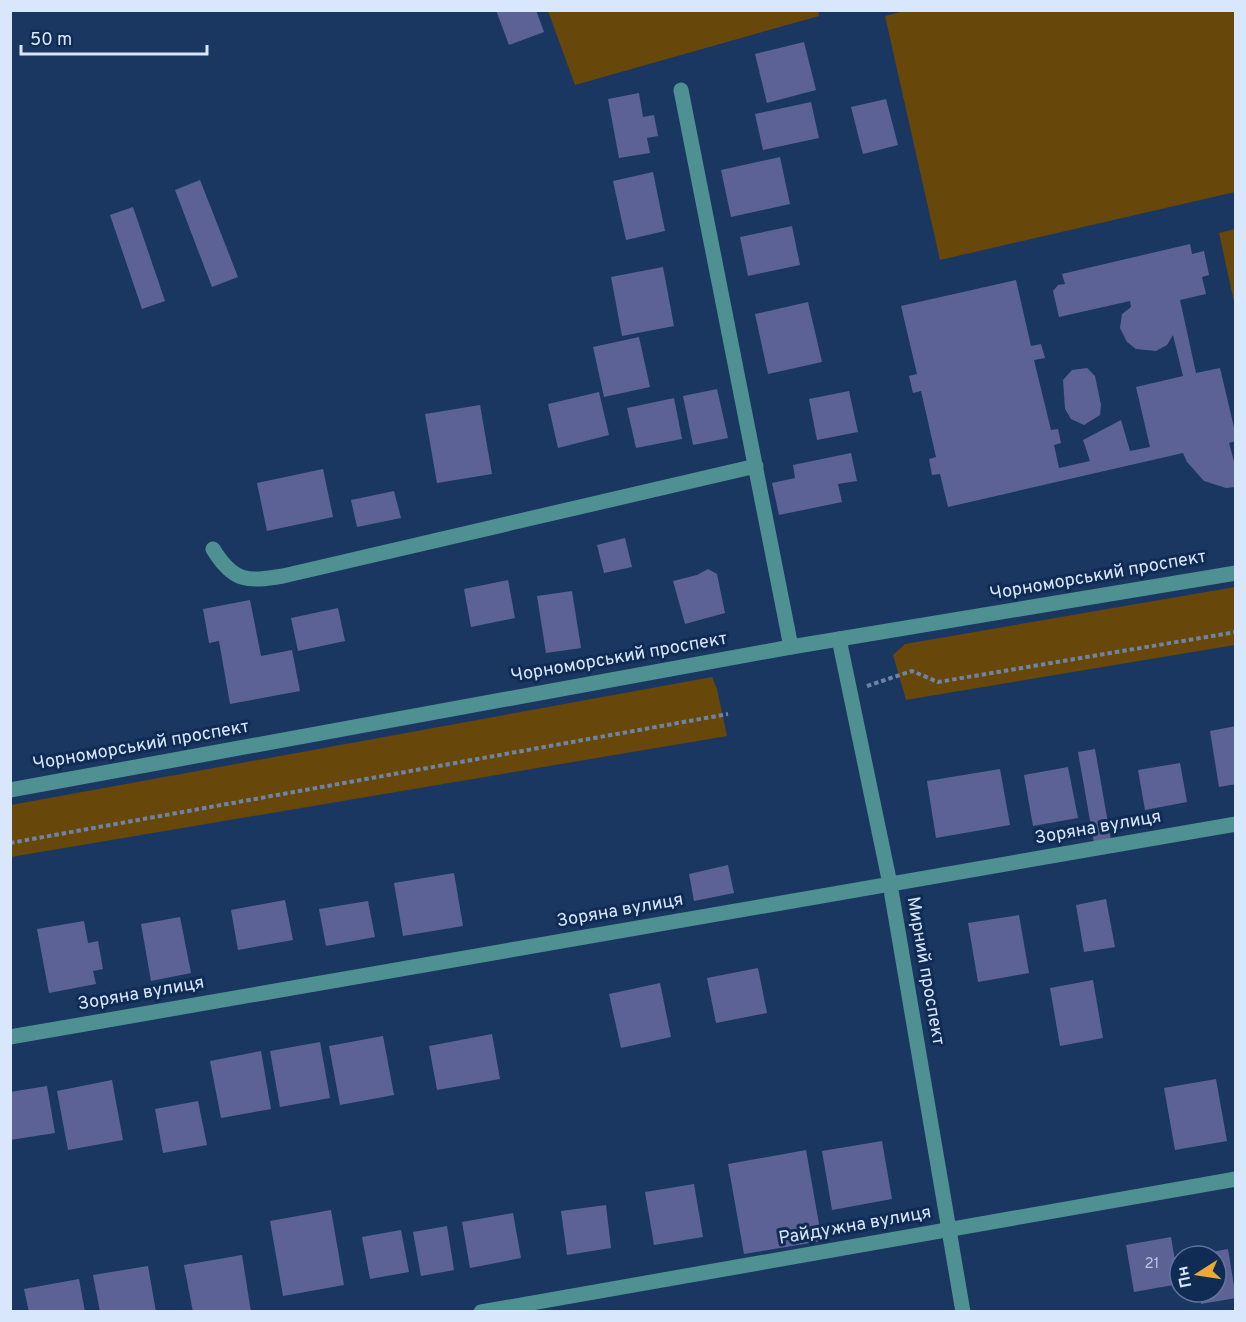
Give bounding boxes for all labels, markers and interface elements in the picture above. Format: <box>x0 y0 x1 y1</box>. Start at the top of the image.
scale bar <box>21 18 207 56</box>
text: 50 m <box>30 29 72 52</box>
street label: Чорноморський проспект <box>988 546 1208 606</box>
street label: Чорноморський проспект <box>509 628 729 688</box>
street label: Чорноморський проспект <box>31 716 251 776</box>
street label: Зоряна вулиця <box>1033 806 1163 850</box>
street label: Зоряна вулиця <box>555 889 685 933</box>
street label: Мирний проспект <box>901 895 949 1047</box>
street label: Зоряна вулиця <box>76 972 206 1016</box>
street label: Райдужна вулиця <box>777 1201 933 1251</box>
north arrow <box>1168 1244 1228 1304</box>
house number: 21 <box>1145 1255 1159 1274</box>
text: Пн <box>1173 1264 1197 1289</box>

